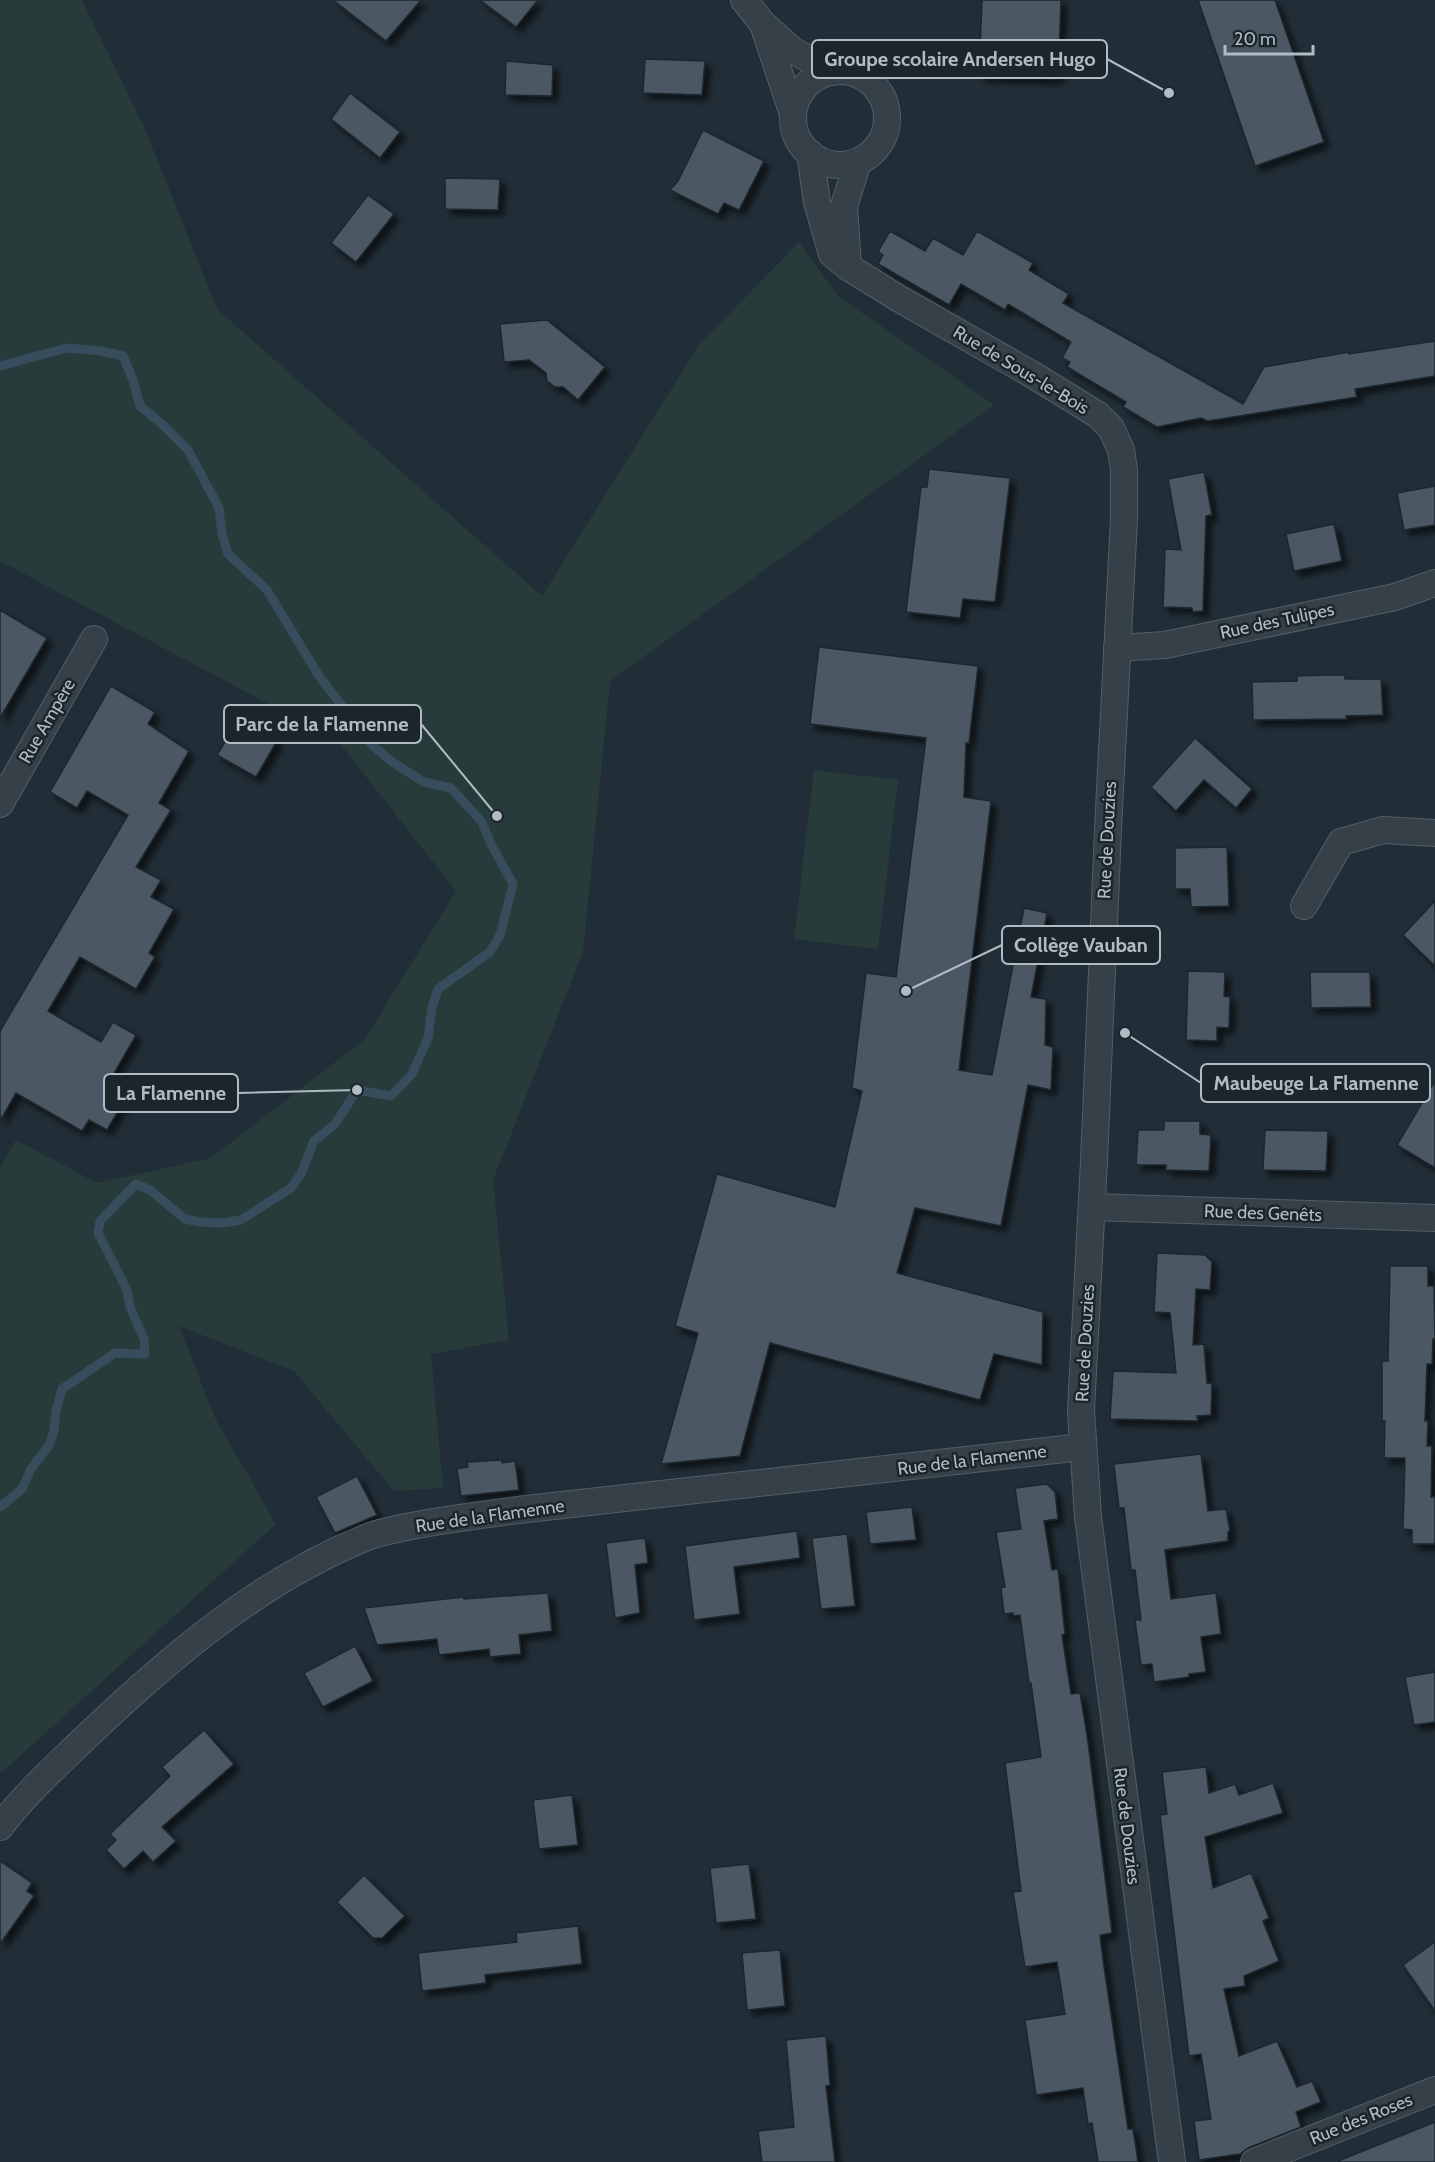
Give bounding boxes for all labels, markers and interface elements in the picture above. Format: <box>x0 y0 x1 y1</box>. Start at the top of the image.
scale bar <box>1225 18 1314 56</box>
text: 20 m <box>1234 28 1276 50</box>
callout: Groupe scolaire Andersen Hugo <box>812 40 1107 78</box>
text: Groupe scolaire Andersen Hugo <box>824 47 1096 71</box>
street label: Rue de Sous-le-Bois <box>949 321 1093 419</box>
street label: Rue des Tulipes <box>1218 598 1336 644</box>
street label: Rue Ampère <box>14 675 80 767</box>
callout: Parc de la Flamenne <box>224 705 421 743</box>
text: Parc de la Flamenne <box>235 712 409 736</box>
street label: Rue de Douzies <box>1093 781 1121 899</box>
callout: Collège Vauban <box>1002 926 1160 964</box>
text: Collège Vauban <box>1014 933 1148 957</box>
callout: Maubeuge La Flamenne <box>1201 1064 1430 1102</box>
text: Maubeuge La Flamenne <box>1213 1071 1419 1095</box>
callout: La Flamenne <box>104 1074 238 1112</box>
text: La Flamenne <box>116 1081 226 1105</box>
street label: Rue des Genêts <box>1204 1200 1322 1226</box>
street label: Rue de Douzies <box>1071 1284 1099 1402</box>
street label: Rue de la Flamenne <box>896 1440 1048 1480</box>
street label: Rue de la Flamenne <box>414 1495 566 1537</box>
street label: Rue de Douzies <box>1109 1766 1145 1886</box>
street label: Rue des Roses <box>1307 2088 1415 2150</box>

